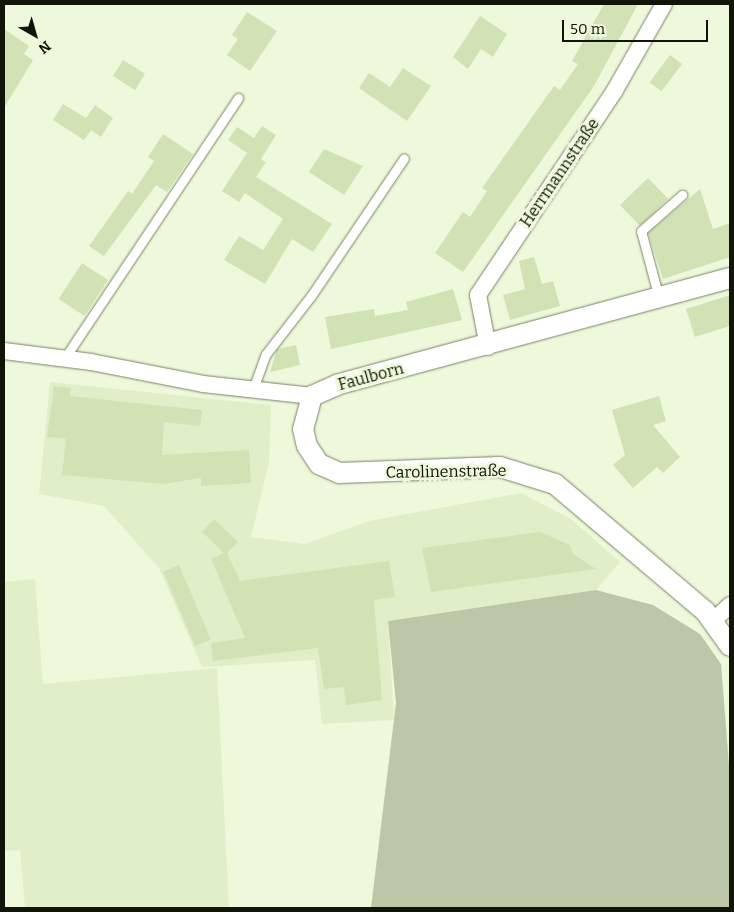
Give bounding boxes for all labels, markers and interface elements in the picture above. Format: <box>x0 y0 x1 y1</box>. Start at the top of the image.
north arrow <box>10 10 60 60</box>
scale bar <box>564 10 710 42</box>
text: 50 m <box>570 20 605 38</box>
text: N <box>35 37 54 57</box>
street label: Herrmannstraße <box>517 115 603 231</box>
street label: Faulborn <box>336 359 406 395</box>
street label: Carolinenstraße <box>385 461 507 483</box>

